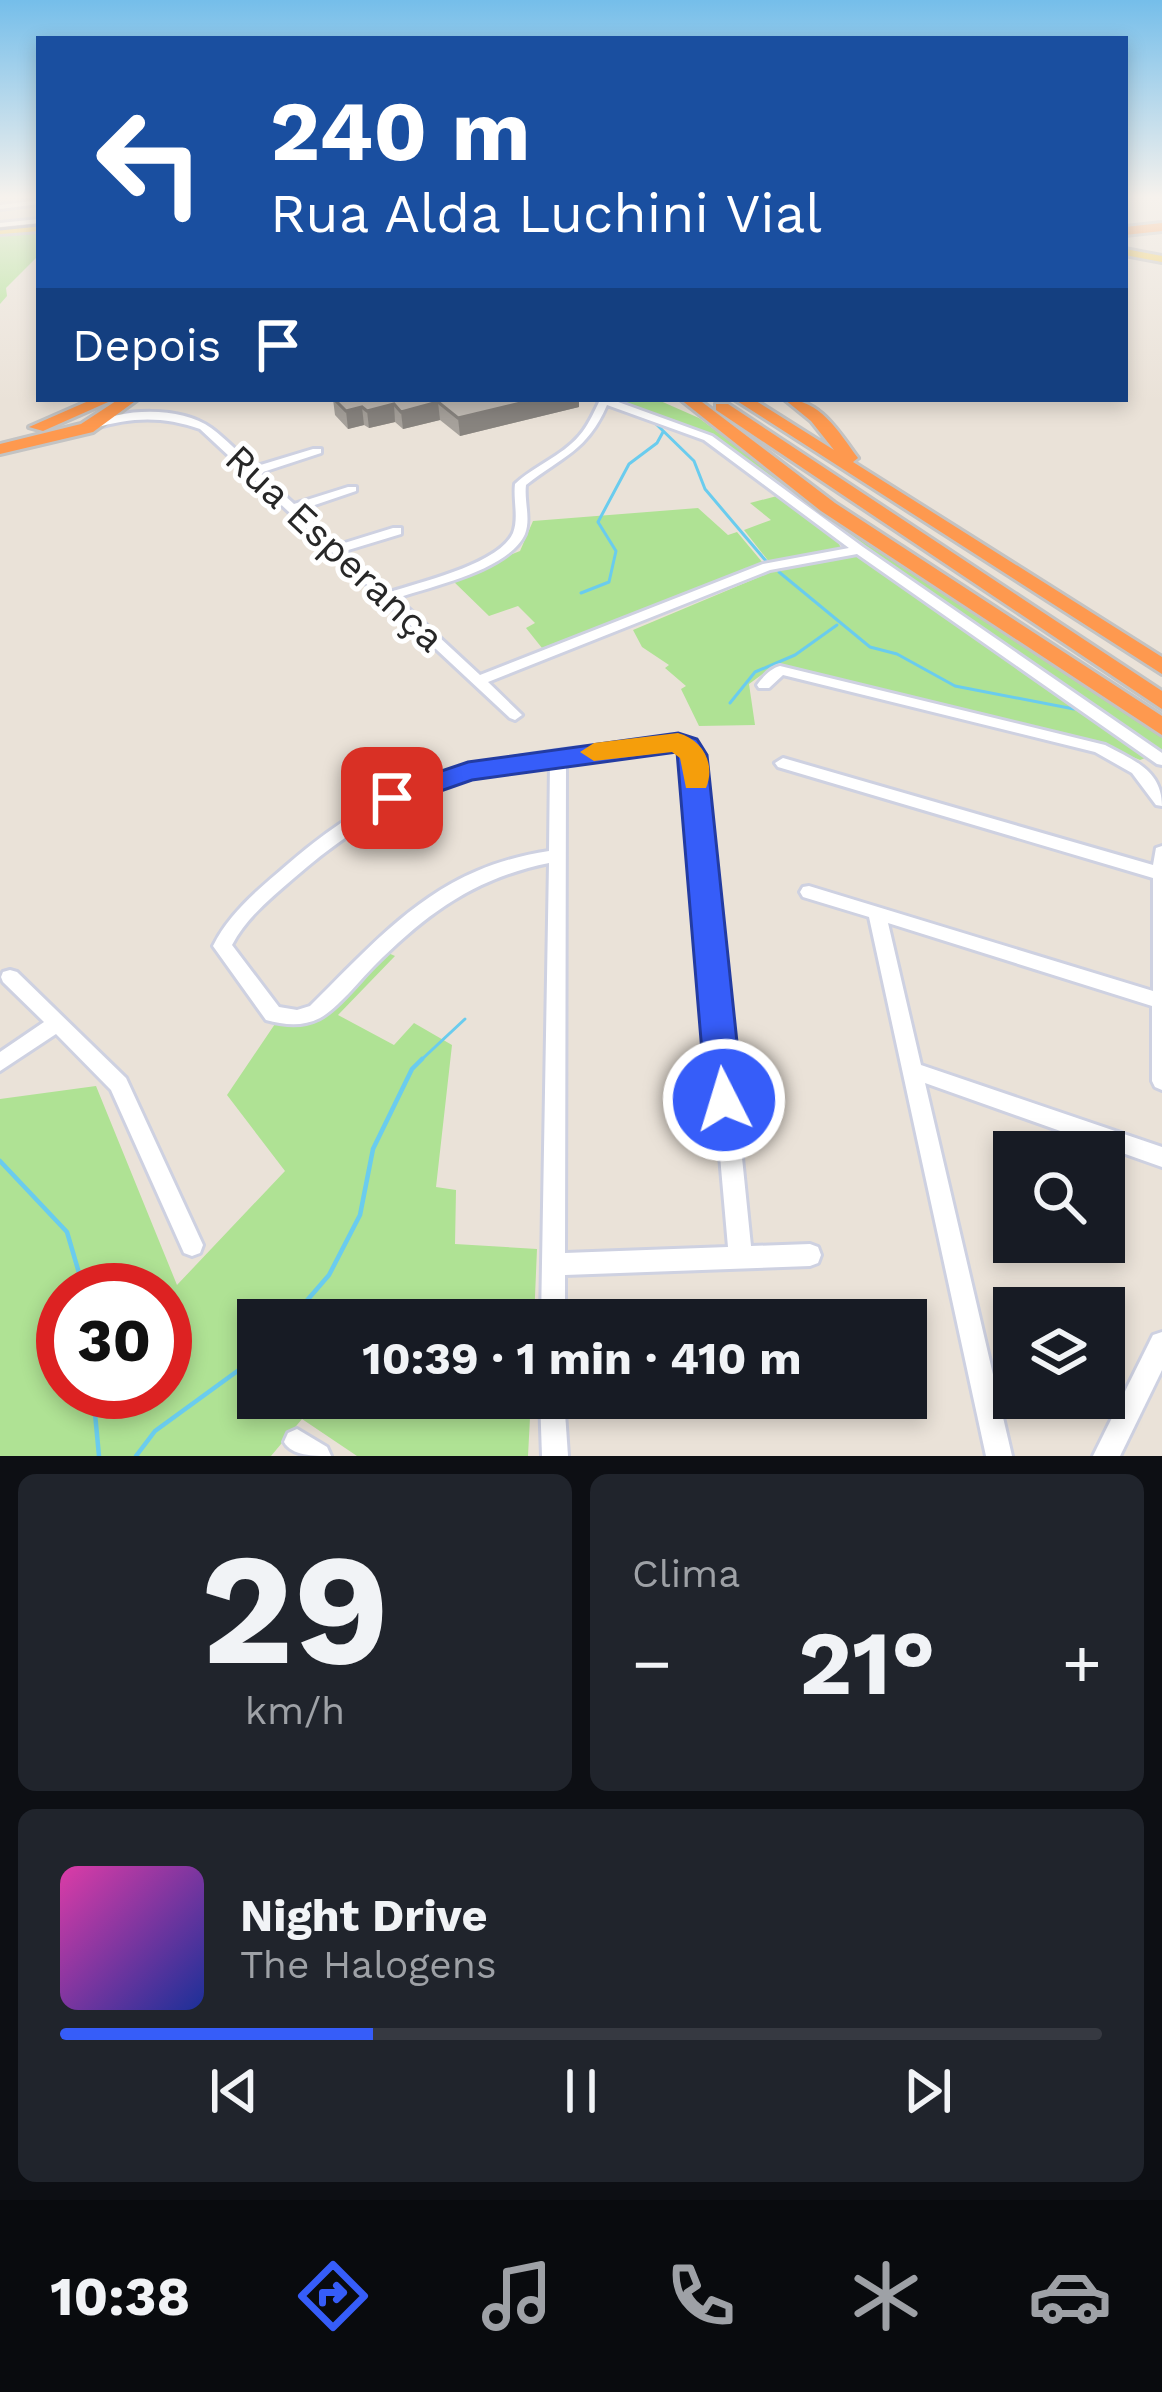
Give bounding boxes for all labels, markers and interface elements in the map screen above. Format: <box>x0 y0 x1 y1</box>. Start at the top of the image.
text: 240 m <box>270 82 531 180</box>
icon: left <box>72 84 228 240</box>
text: Rua Alda Luchini Vial <box>270 182 822 245</box>
icon: arrive <box>245 312 311 378</box>
text: Depois <box>72 319 221 372</box>
street label: Rua Esperança <box>217 435 453 661</box>
pin <box>341 747 443 849</box>
icon: arrive <box>359 765 425 831</box>
position arrow <box>661 1037 787 1163</box>
map controls <box>993 1131 1125 1419</box>
button: search <box>993 1131 1125 1263</box>
speed limit sign: 30 <box>36 1263 192 1419</box>
button: layers <box>993 1287 1125 1419</box>
text: 10:39 · 1 min · 410 m <box>362 1332 802 1385</box>
text: 29 <box>200 1518 390 1701</box>
text: Clima <box>632 1551 740 1596</box>
text: 21° <box>799 1610 935 1716</box>
text: − <box>632 1625 672 1702</box>
text: + <box>1062 1625 1102 1702</box>
text: km/h <box>245 1688 345 1733</box>
text: Night Drive <box>240 1889 488 1942</box>
text: The Halogens <box>240 1942 496 1987</box>
icon: previous <box>201 2058 267 2124</box>
icon: pause <box>548 2058 614 2124</box>
icon: next <box>895 2058 961 2124</box>
icon: directions <box>291 2254 375 2338</box>
icon: music <box>475 2254 559 2338</box>
icon: phone <box>659 2254 743 2338</box>
icon: climate <box>844 2254 928 2338</box>
icon: car <box>1028 2254 1112 2338</box>
text: 10:38 <box>50 2265 190 2328</box>

